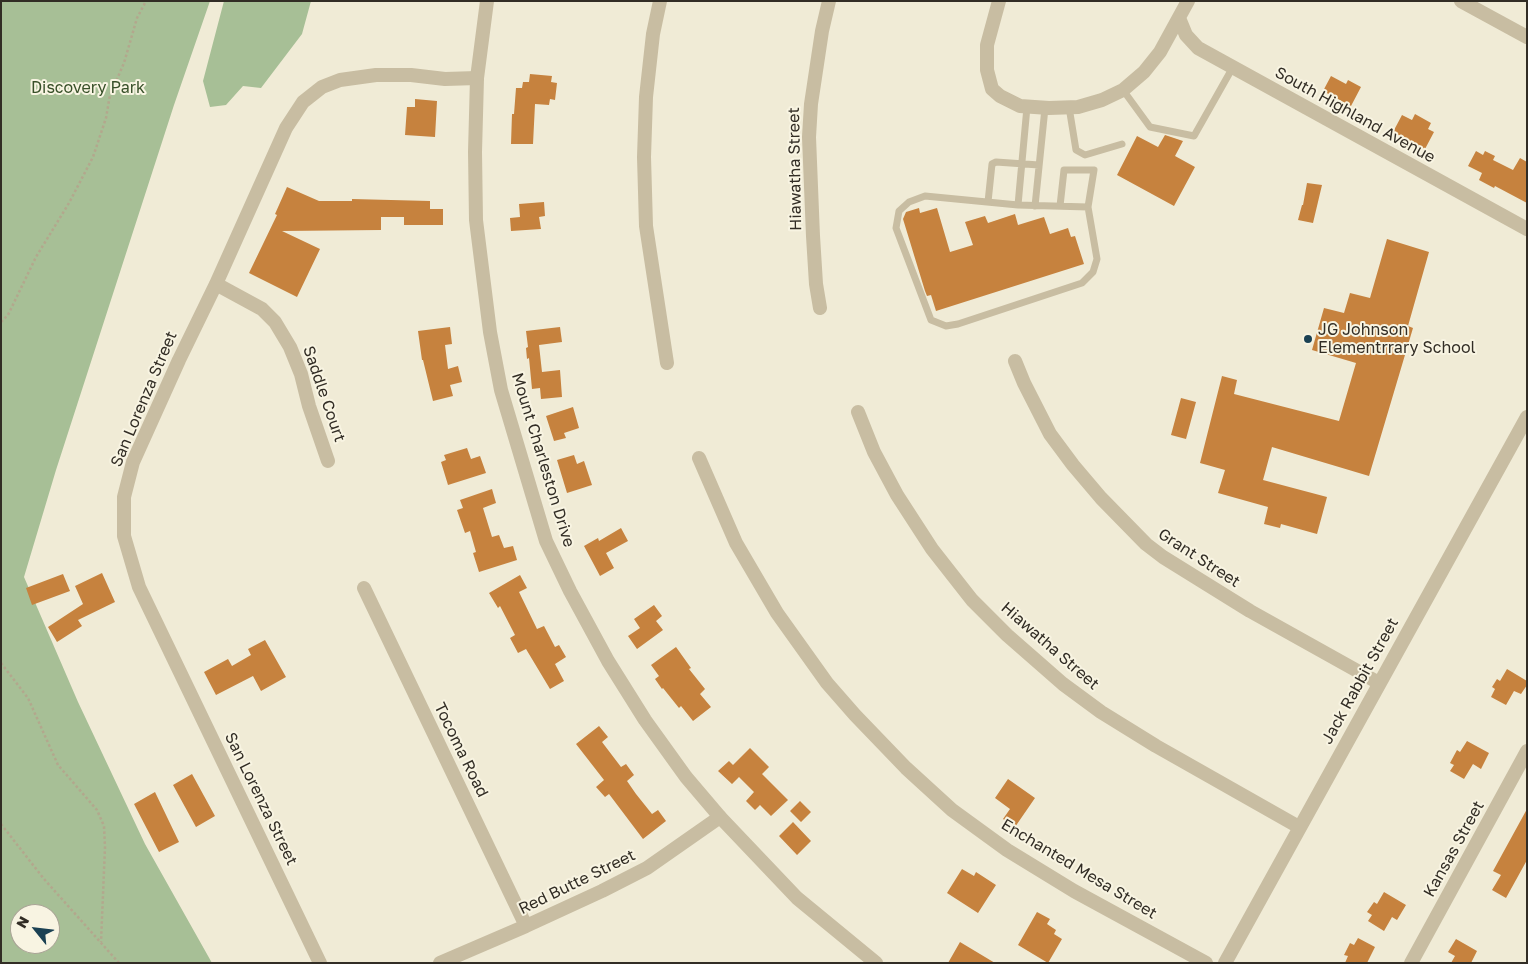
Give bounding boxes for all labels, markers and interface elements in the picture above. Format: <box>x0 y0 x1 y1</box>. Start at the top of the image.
street label: South Highland Avenue <box>1272 63 1438 167</box>
park label: Discovery Park <box>31 78 145 98</box>
street label: Hiawatha Street <box>784 107 806 231</box>
place label: JG Johnson Elementrrary School <box>1318 320 1476 358</box>
street label: San Lorenza Street <box>107 328 181 470</box>
marker: JG Johnson Elementrrary School <box>1302 333 1314 345</box>
street label: Saddle Court <box>299 343 349 445</box>
street label: Mount Charleston Drive <box>507 370 579 550</box>
street label: Grant Street <box>1154 524 1244 592</box>
street label: Hiawatha Street <box>997 598 1103 694</box>
street label: Jack Rabbit Street <box>1317 615 1403 747</box>
street label: Tocoma Road <box>430 700 492 800</box>
street label: San Lorenza Street <box>220 729 302 869</box>
street label: Kansas Street <box>1420 798 1488 900</box>
street label: Enchanted Mesa Street <box>998 815 1160 923</box>
street label: Red Butte Street <box>515 845 639 919</box>
north arrow <box>10 904 60 954</box>
text: N <box>12 913 32 931</box>

